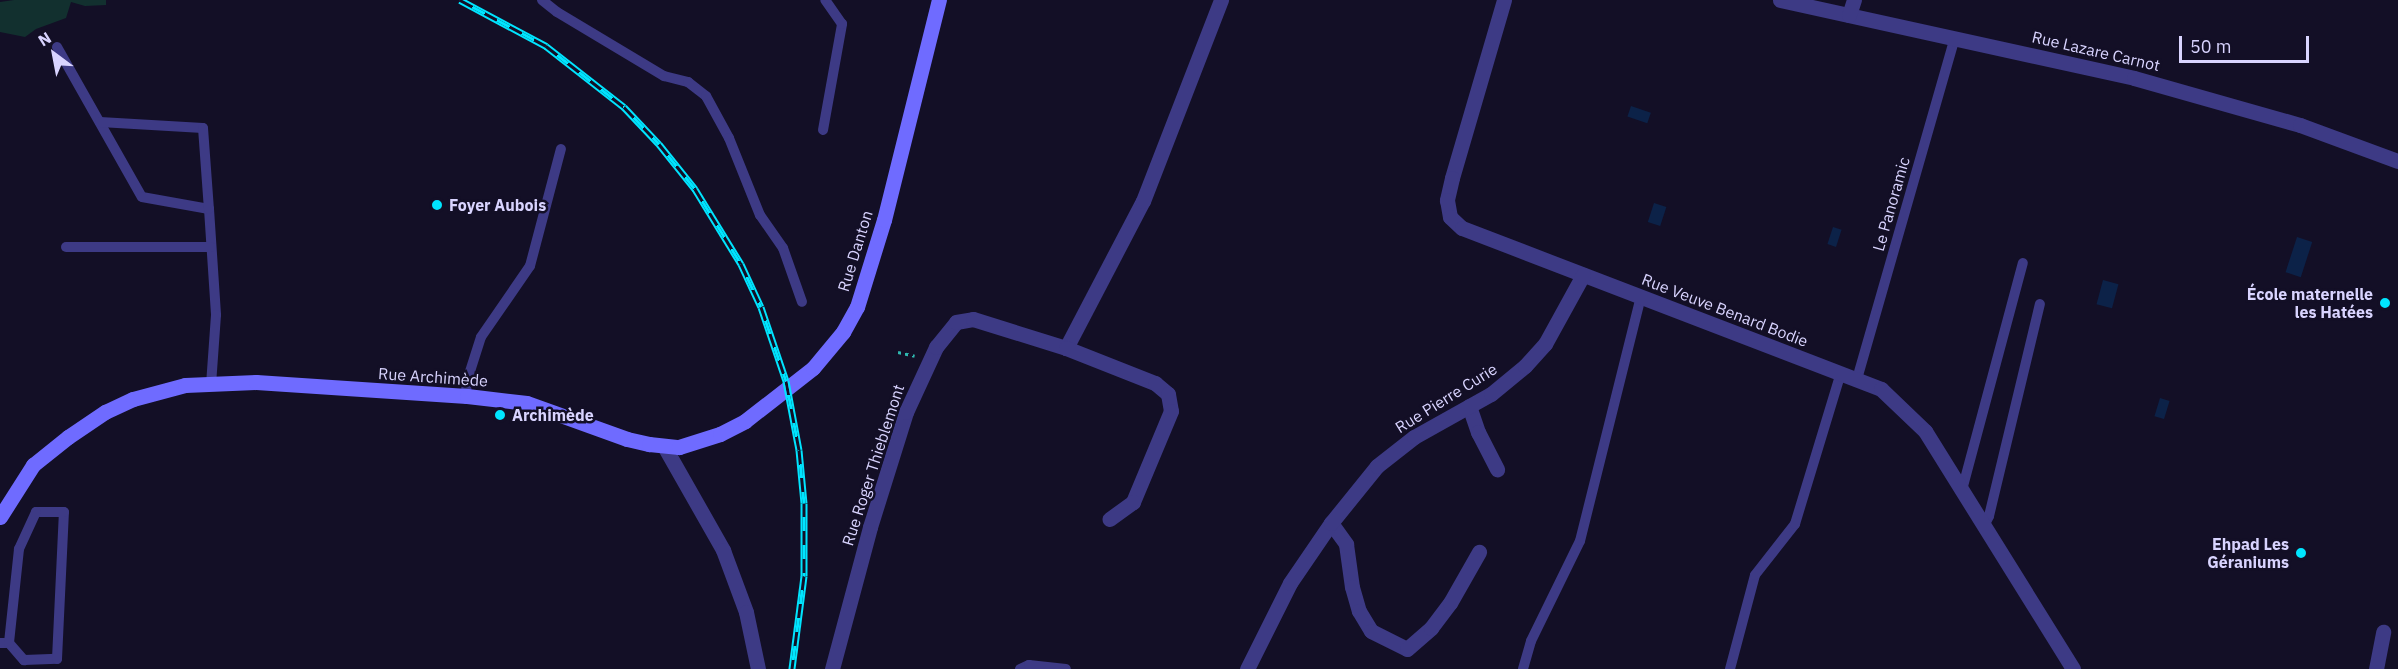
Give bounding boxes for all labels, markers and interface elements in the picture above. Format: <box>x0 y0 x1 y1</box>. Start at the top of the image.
north arrow <box>24 24 84 84</box>
scale bar <box>2182 24 2312 62</box>
text: N <box>34 27 55 50</box>
street label: Rue Lazare Carnot <box>2030 27 2162 75</box>
text: 50 m <box>2190 35 2232 58</box>
street label: Le Panoramic <box>1868 155 1914 253</box>
place label: Foyer Aubois <box>449 195 546 215</box>
marker: Foyer Aubois <box>430 198 444 212</box>
street label: Rue Danton <box>834 208 876 294</box>
street label: Rue Veuve Benard Bodie <box>1639 269 1811 351</box>
place label: École maternelle les Hatées <box>2247 284 2373 322</box>
marker: École maternelle les Hatées <box>2378 296 2392 310</box>
street label: Rue Pierre Curie <box>1392 359 1500 437</box>
street label: Rue Archimède <box>378 364 488 390</box>
street label: Rue Roger Thieblemont <box>838 382 908 548</box>
place label: Archimède <box>512 405 594 425</box>
marker: Archimède <box>493 408 507 422</box>
place label: Ehpad Les Géraniums <box>2207 534 2289 572</box>
marker: Ehpad Les Géraniums <box>2294 546 2308 560</box>

